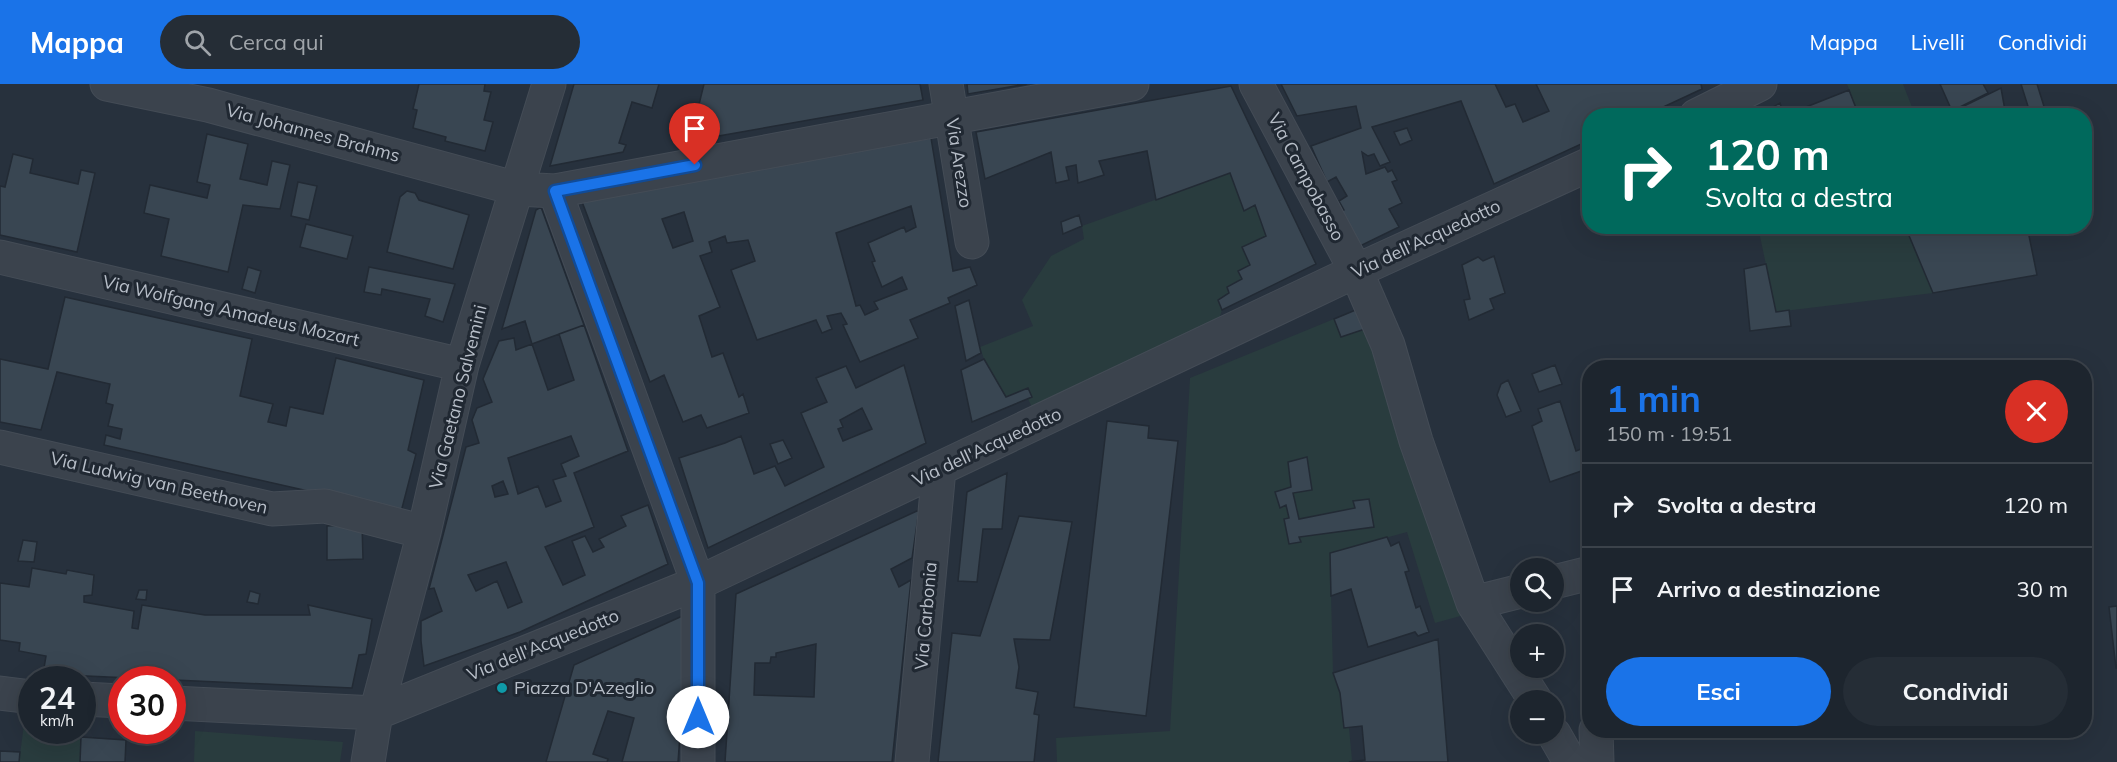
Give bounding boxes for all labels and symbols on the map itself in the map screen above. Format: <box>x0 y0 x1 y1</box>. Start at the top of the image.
street label: Via Johannes Brahms <box>224 98 403 167</box>
pin <box>669 103 720 165</box>
street label: Via Campobasso <box>1263 109 1350 245</box>
street label: Via Arezzo <box>941 116 978 209</box>
street label: Via dell'Acquedotto <box>1348 194 1504 283</box>
street label: Via Wolfgang Amadeus Mozart <box>100 270 362 351</box>
street label: Via Gaetano Salvemini <box>423 302 492 491</box>
street label: Via dell'Acquedotto <box>909 402 1065 491</box>
street label: Via Ludwig van Beethoven <box>48 446 270 519</box>
street label: Via Carbonia <box>909 561 942 671</box>
street label: Via dell'Acquedotto <box>463 604 622 686</box>
speed limit sign: 30 <box>108 666 186 744</box>
place label: Piazza D'Azeglio <box>514 676 654 699</box>
marker: Piazza D'Azeglio <box>495 681 509 695</box>
position arrow <box>666 685 730 749</box>

